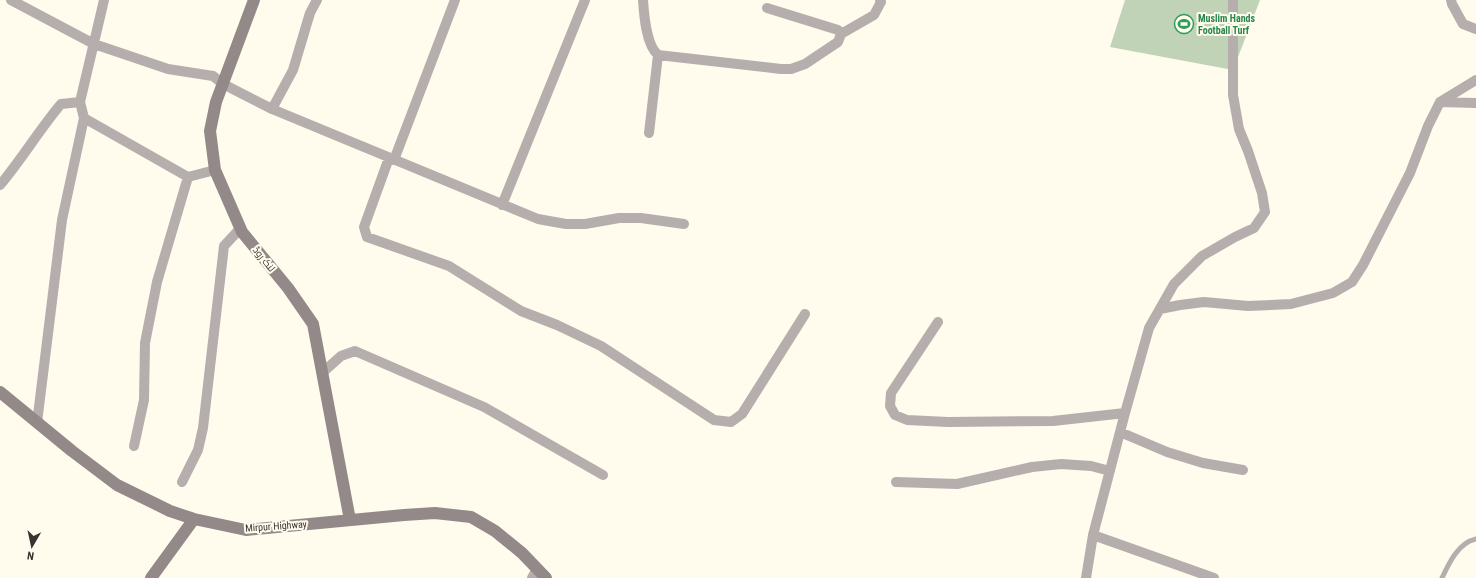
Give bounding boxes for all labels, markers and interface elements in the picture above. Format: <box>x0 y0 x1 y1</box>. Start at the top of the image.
sports icon: Muslim Hands Football Turf <box>1173 13 1195 35</box>
place label: Muslim Hands Football Turf <box>1198 13 1256 36</box>
street label: لنک روڈ <box>251 244 277 274</box>
street label: Mirpur Highway <box>245 518 307 534</box>
north arrow <box>12 526 52 566</box>
text: N <box>26 548 35 562</box>

